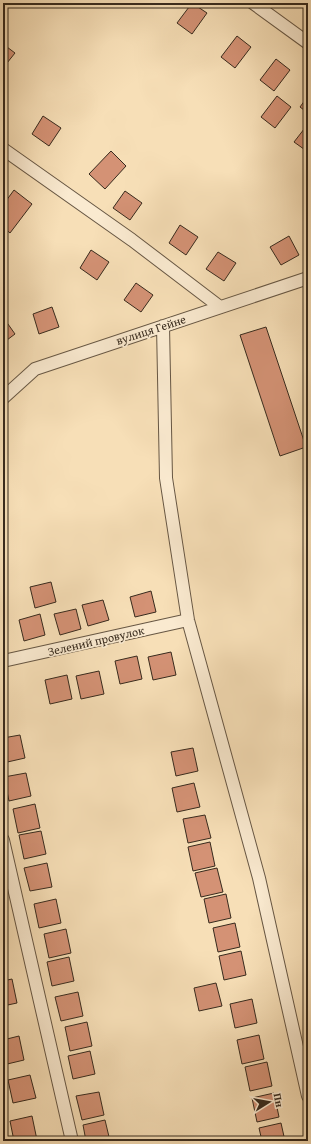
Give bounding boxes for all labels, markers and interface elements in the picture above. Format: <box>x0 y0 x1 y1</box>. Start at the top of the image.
street label: вулиця Гейне <box>114 310 188 349</box>
street label: Зелений провулок <box>46 621 146 660</box>
north arrow <box>249 1082 289 1122</box>
text: Пн <box>270 1092 288 1109</box>

